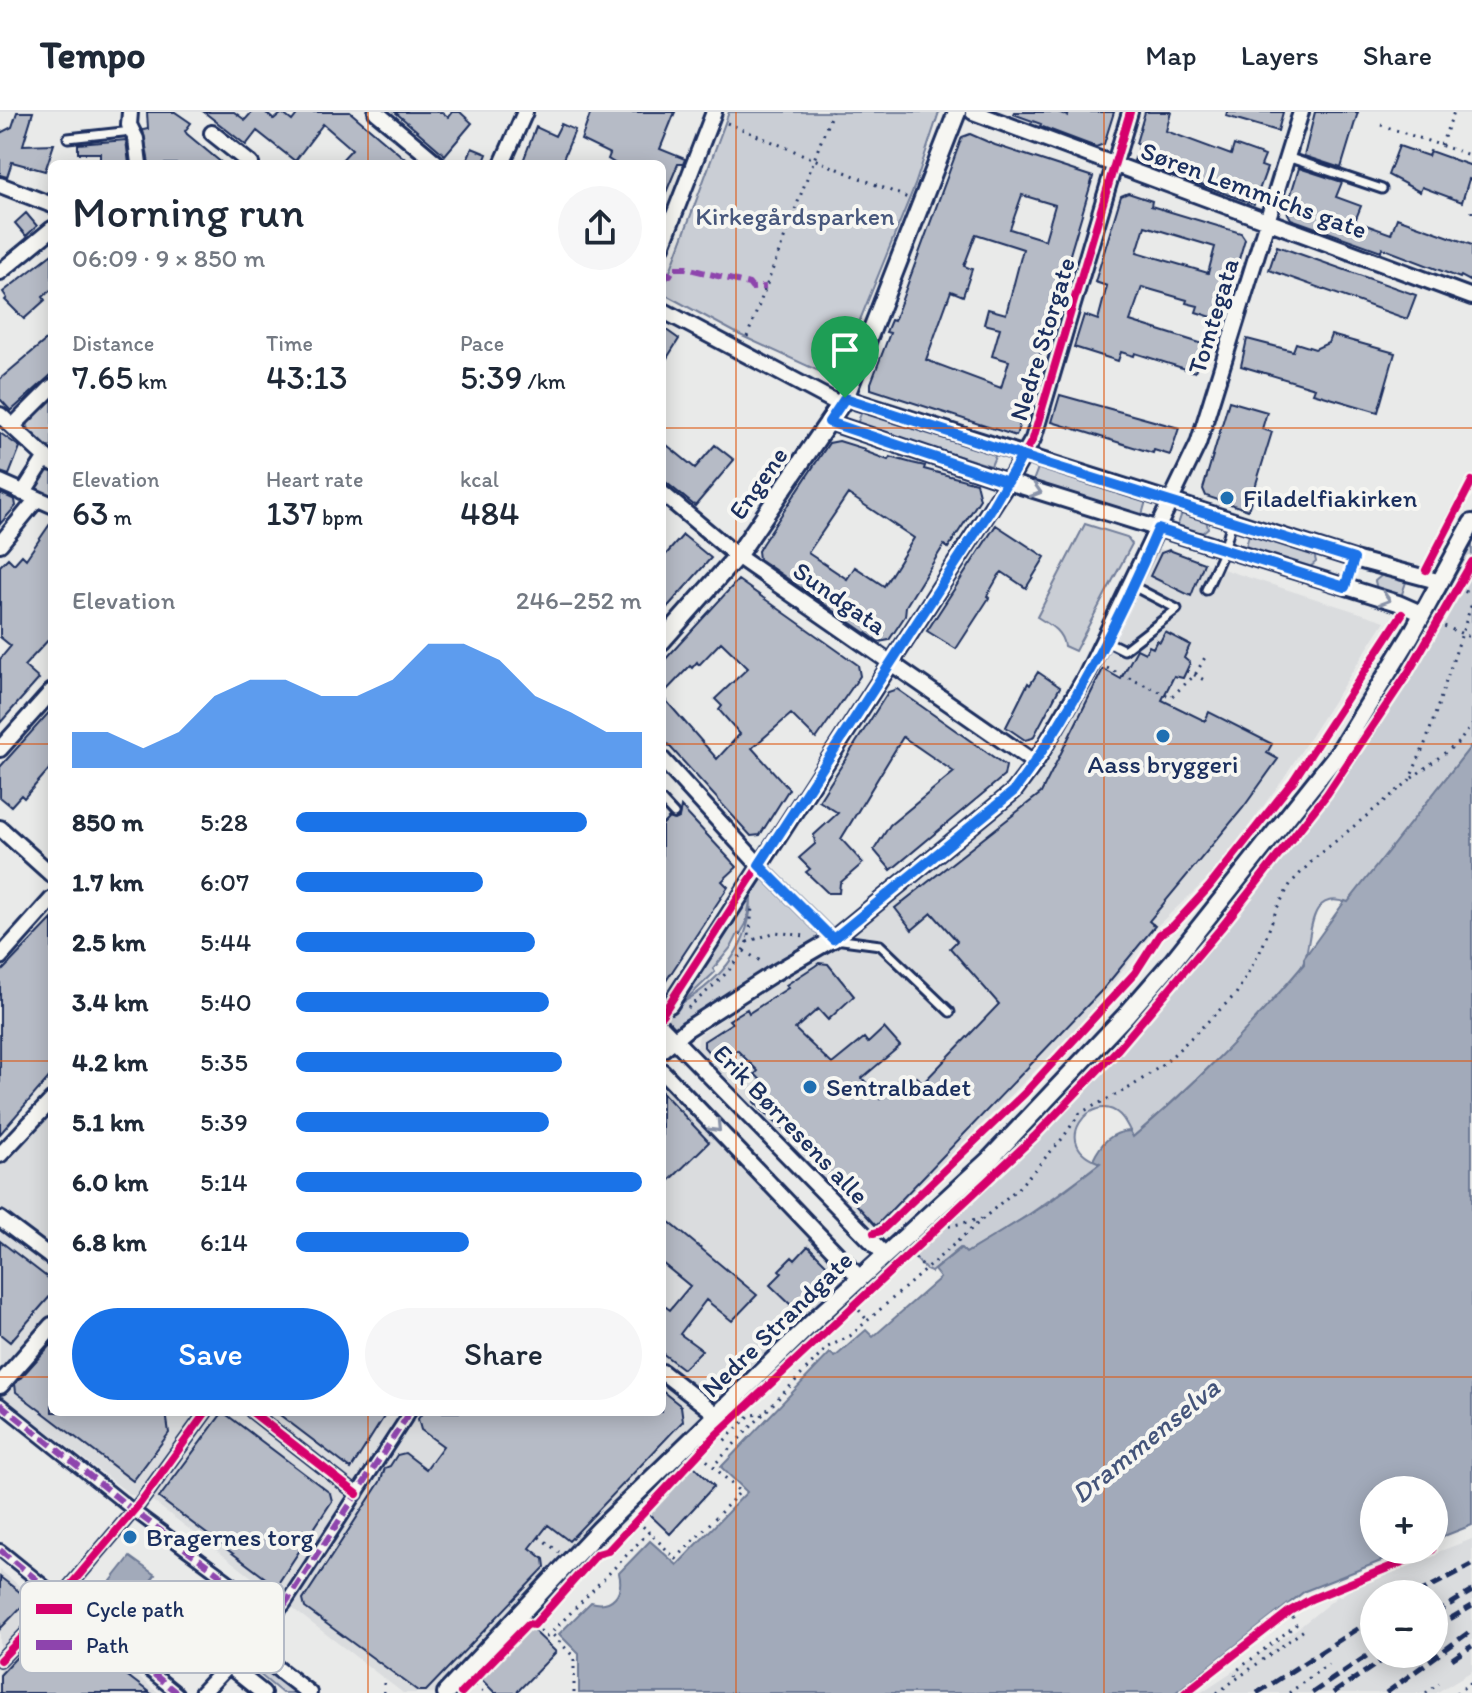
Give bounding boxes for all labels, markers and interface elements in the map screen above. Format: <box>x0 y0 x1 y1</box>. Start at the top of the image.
text: Tempo <box>40 32 146 78</box>
text: Map <box>1145 38 1197 72</box>
text: Layers <box>1241 38 1319 72</box>
text: Share <box>1363 38 1432 72</box>
street label: Søren Lemmichs gate <box>1137 134 1371 246</box>
text: Morning run <box>72 185 305 238</box>
button: share <box>558 186 642 270</box>
park label: Kirkegårdsparken <box>695 200 895 232</box>
text: 06:09 · 9 × 850 m <box>72 242 265 274</box>
street label: Nedre Storgate <box>1002 253 1082 425</box>
street label: Tomtegata <box>1180 254 1246 378</box>
pin <box>811 316 879 398</box>
icon: arrive <box>823 328 867 372</box>
text: Distance <box>72 330 154 357</box>
text: Time <box>266 330 313 357</box>
text: Pace <box>460 330 504 357</box>
text: 7.65 <box>72 357 133 398</box>
text: 43:13 <box>266 357 348 398</box>
text: 5:39 <box>460 357 523 398</box>
text: km <box>133 368 167 395</box>
text: /km <box>523 368 566 395</box>
street label: Engene <box>721 440 795 526</box>
text: Elevation <box>72 466 159 493</box>
text: Heart rate <box>266 466 363 493</box>
text: kcal <box>460 466 499 493</box>
one-way arrow <box>1029 482 1042 498</box>
place label: Filadelfiakirken <box>1243 482 1418 514</box>
marker: Filadelfiakirken <box>1218 489 1236 507</box>
text: 63 <box>72 493 109 534</box>
text: 137 <box>266 493 317 534</box>
text: 484 <box>460 493 520 534</box>
text: m <box>109 504 132 531</box>
text: bpm <box>317 504 363 531</box>
street label: Sundgata <box>787 554 893 642</box>
text: Elevation <box>72 584 175 616</box>
text: 246–252 m <box>516 584 642 616</box>
one-way arrow <box>1377 590 1391 606</box>
marker: Aass bryggeri <box>1154 727 1172 745</box>
place label: Aass bryggeri <box>1088 748 1238 780</box>
text: 850 m <box>72 806 144 838</box>
text: 5:28 <box>200 806 248 838</box>
text: 1.7 km <box>72 866 144 898</box>
text: 6:07 <box>200 866 249 898</box>
text: 2.5 km <box>72 926 146 958</box>
text: 5:44 <box>200 926 251 958</box>
text: 3.4 km <box>72 986 148 1018</box>
text: 5:40 <box>200 986 252 1018</box>
street label: Erik Børresens alle <box>706 1037 876 1211</box>
text: 4.2 km <box>72 1046 148 1078</box>
text: 5:35 <box>200 1046 248 1078</box>
place label: Sentralbadet <box>826 1071 971 1103</box>
marker: Sentralbadet <box>801 1078 819 1096</box>
text: 5.1 km <box>72 1106 144 1138</box>
text: 5:39 <box>200 1106 248 1138</box>
one-way arrow <box>707 1118 721 1132</box>
text: 6.0 km <box>72 1166 148 1198</box>
text: 5:14 <box>200 1166 248 1198</box>
text: 6.8 km <box>72 1226 147 1258</box>
text: 6:14 <box>200 1226 248 1258</box>
street label: Nedre Strandgate <box>695 1244 859 1404</box>
button: Save <box>72 1308 349 1400</box>
button: Share <box>365 1308 642 1400</box>
water label: Drammenselva <box>1064 1370 1226 1510</box>
map controls <box>1360 1476 1448 1668</box>
button: + <box>1360 1476 1448 1564</box>
place label: Bragernes torg <box>146 1521 315 1553</box>
marker: Bragernes torg <box>121 1528 139 1546</box>
button: − <box>1360 1580 1448 1668</box>
legend <box>20 1581 284 1673</box>
text: Cycle path <box>86 1596 185 1623</box>
text: Path <box>86 1632 129 1659</box>

